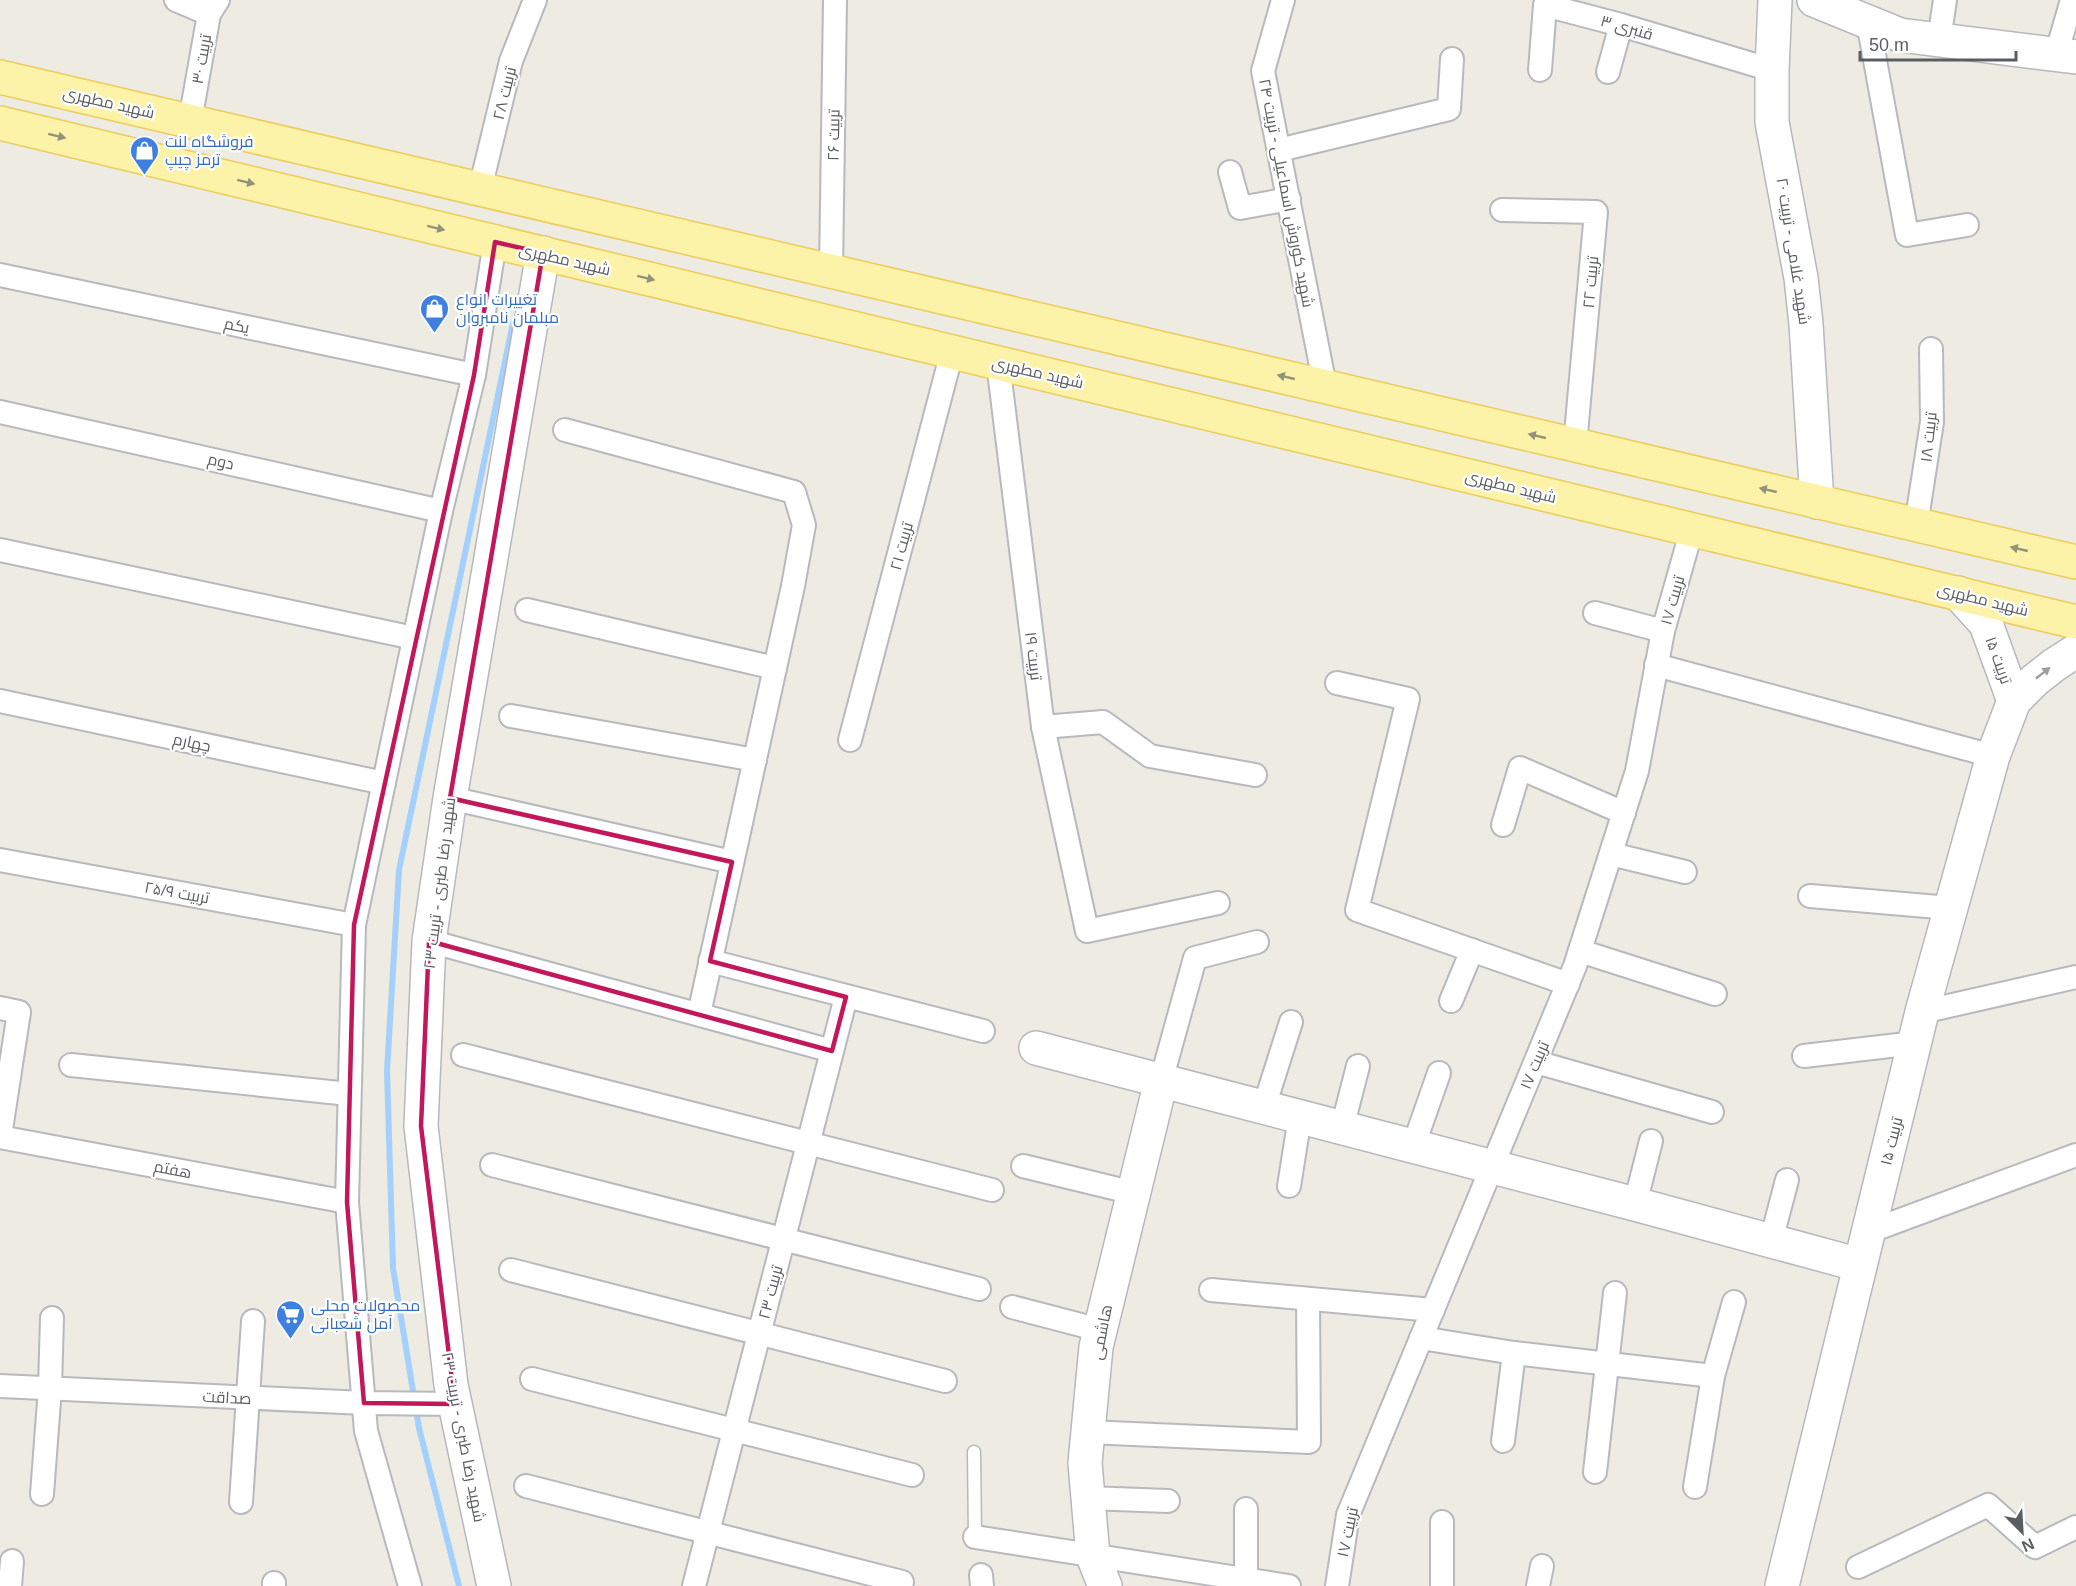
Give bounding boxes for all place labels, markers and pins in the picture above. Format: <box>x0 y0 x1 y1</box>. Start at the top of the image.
place label: فروشگاه لنت ترمز چیپ <box>165 133 253 171</box>
shop icon: فروشگاه لنت ترمز چیپ <box>128 134 160 176</box>
place label: تغییرات انواع مبلمان نامبروان <box>456 291 559 328</box>
shop icon: تغییرات انواع مبلمان نامبروان <box>419 292 451 334</box>
place label: محصولات محلی آمل شعبانی <box>311 1297 420 1334</box>
supermarket icon: محصولات محلی آمل شعبانی <box>274 1298 306 1340</box>

